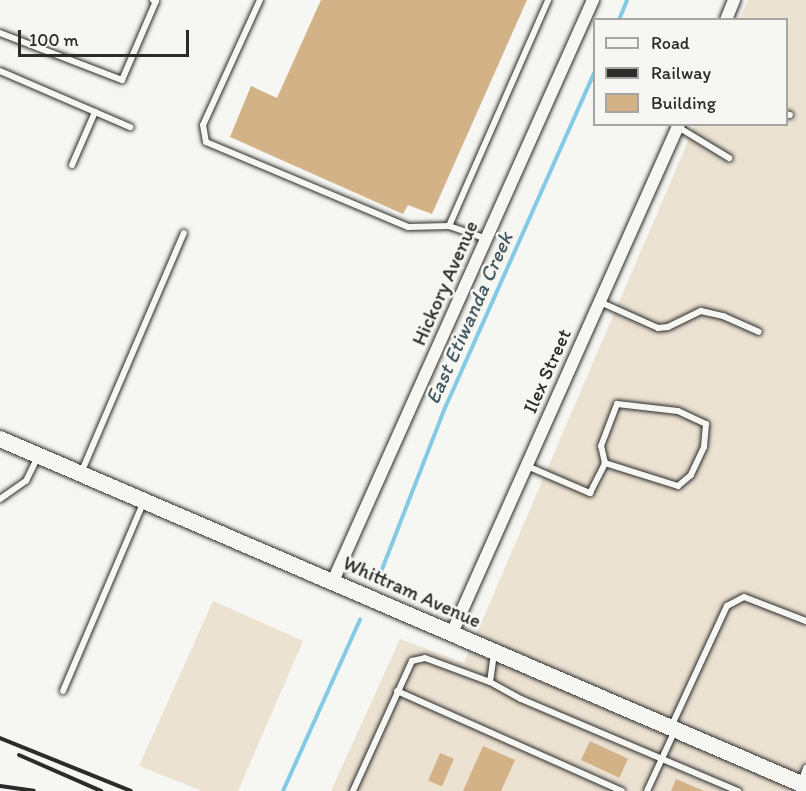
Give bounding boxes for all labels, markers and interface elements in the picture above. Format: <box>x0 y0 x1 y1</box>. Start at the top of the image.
scale bar <box>21 18 192 56</box>
legend <box>593 18 788 126</box>
text: 100 m <box>29 29 79 51</box>
text: Road <box>651 32 690 54</box>
text: Railway <box>651 62 711 84</box>
text: Building <box>651 92 716 114</box>
street label: Hickory Avenue <box>407 217 483 349</box>
water label: East Etiwanda Creek <box>420 228 518 408</box>
street label: Ilex Street <box>518 325 576 417</box>
street label: Whittram Avenue <box>339 551 485 633</box>

